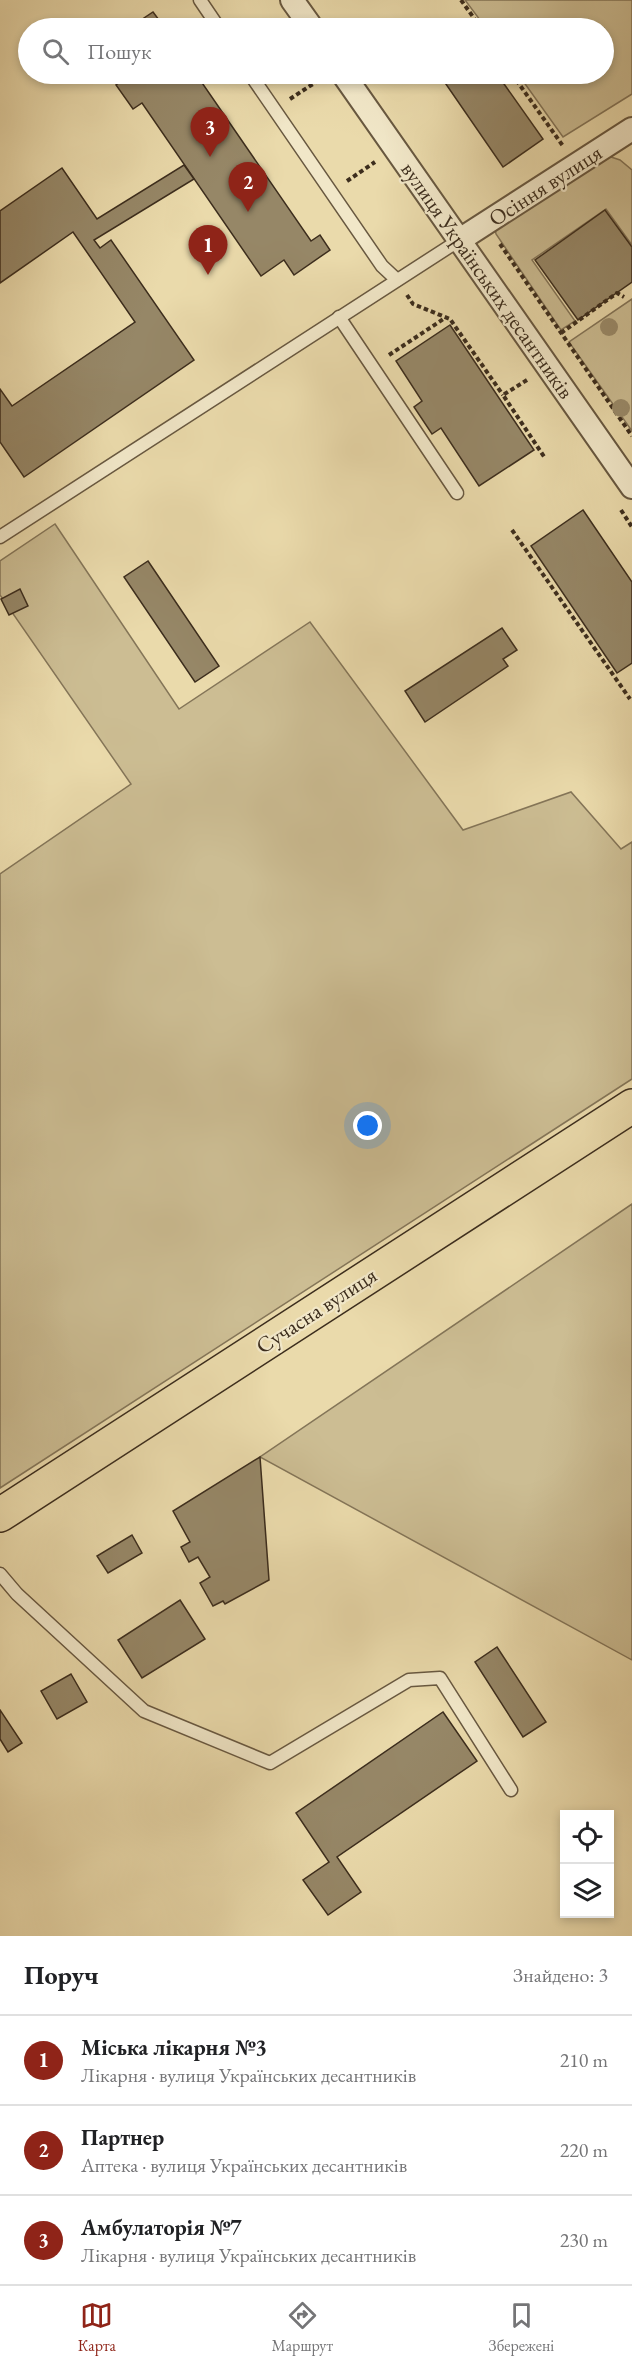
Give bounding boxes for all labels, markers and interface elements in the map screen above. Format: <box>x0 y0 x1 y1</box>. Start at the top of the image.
search box <box>18 18 614 84</box>
icon: search <box>39 35 72 68</box>
text: Пошук <box>87 37 151 66</box>
pin: 3 <box>190 108 230 157</box>
street label: Осіння вулиця <box>483 138 608 233</box>
street label: вулиця Українських десантників <box>395 156 581 404</box>
pin: 2 <box>228 162 268 212</box>
pin: 1 <box>188 226 228 275</box>
your location <box>353 1111 382 1140</box>
street label: Сучасна вулиця <box>250 1260 382 1360</box>
map controls <box>560 1810 614 1918</box>
button: locate <box>560 1810 614 1864</box>
button: layers <box>560 1864 614 1918</box>
text: Поруч <box>24 1958 99 1992</box>
text: Знайдено: 3 <box>513 1962 608 1988</box>
text: Міська лікарня №3 <box>81 2033 267 2062</box>
text: 1 <box>38 2047 49 2073</box>
text: 210 m <box>560 2047 608 2073</box>
text: Лікарня · вулиця Українських десантників <box>81 2062 416 2088</box>
text: Партнер <box>81 2123 164 2152</box>
text: 2 <box>38 2137 49 2163</box>
text: 220 m <box>560 2137 608 2163</box>
text: Аптека · вулиця Українських десантників <box>81 2152 407 2178</box>
text: Амбулаторія №7 <box>81 2213 242 2242</box>
text: 3 <box>38 2227 49 2253</box>
text: 230 m <box>560 2227 608 2253</box>
text: Лікарня · вулиця Українських десантників <box>81 2242 416 2268</box>
tab: Карта <box>78 2299 116 2356</box>
tab: Маршрут <box>272 2299 333 2356</box>
tab: Збережені <box>489 2299 554 2356</box>

